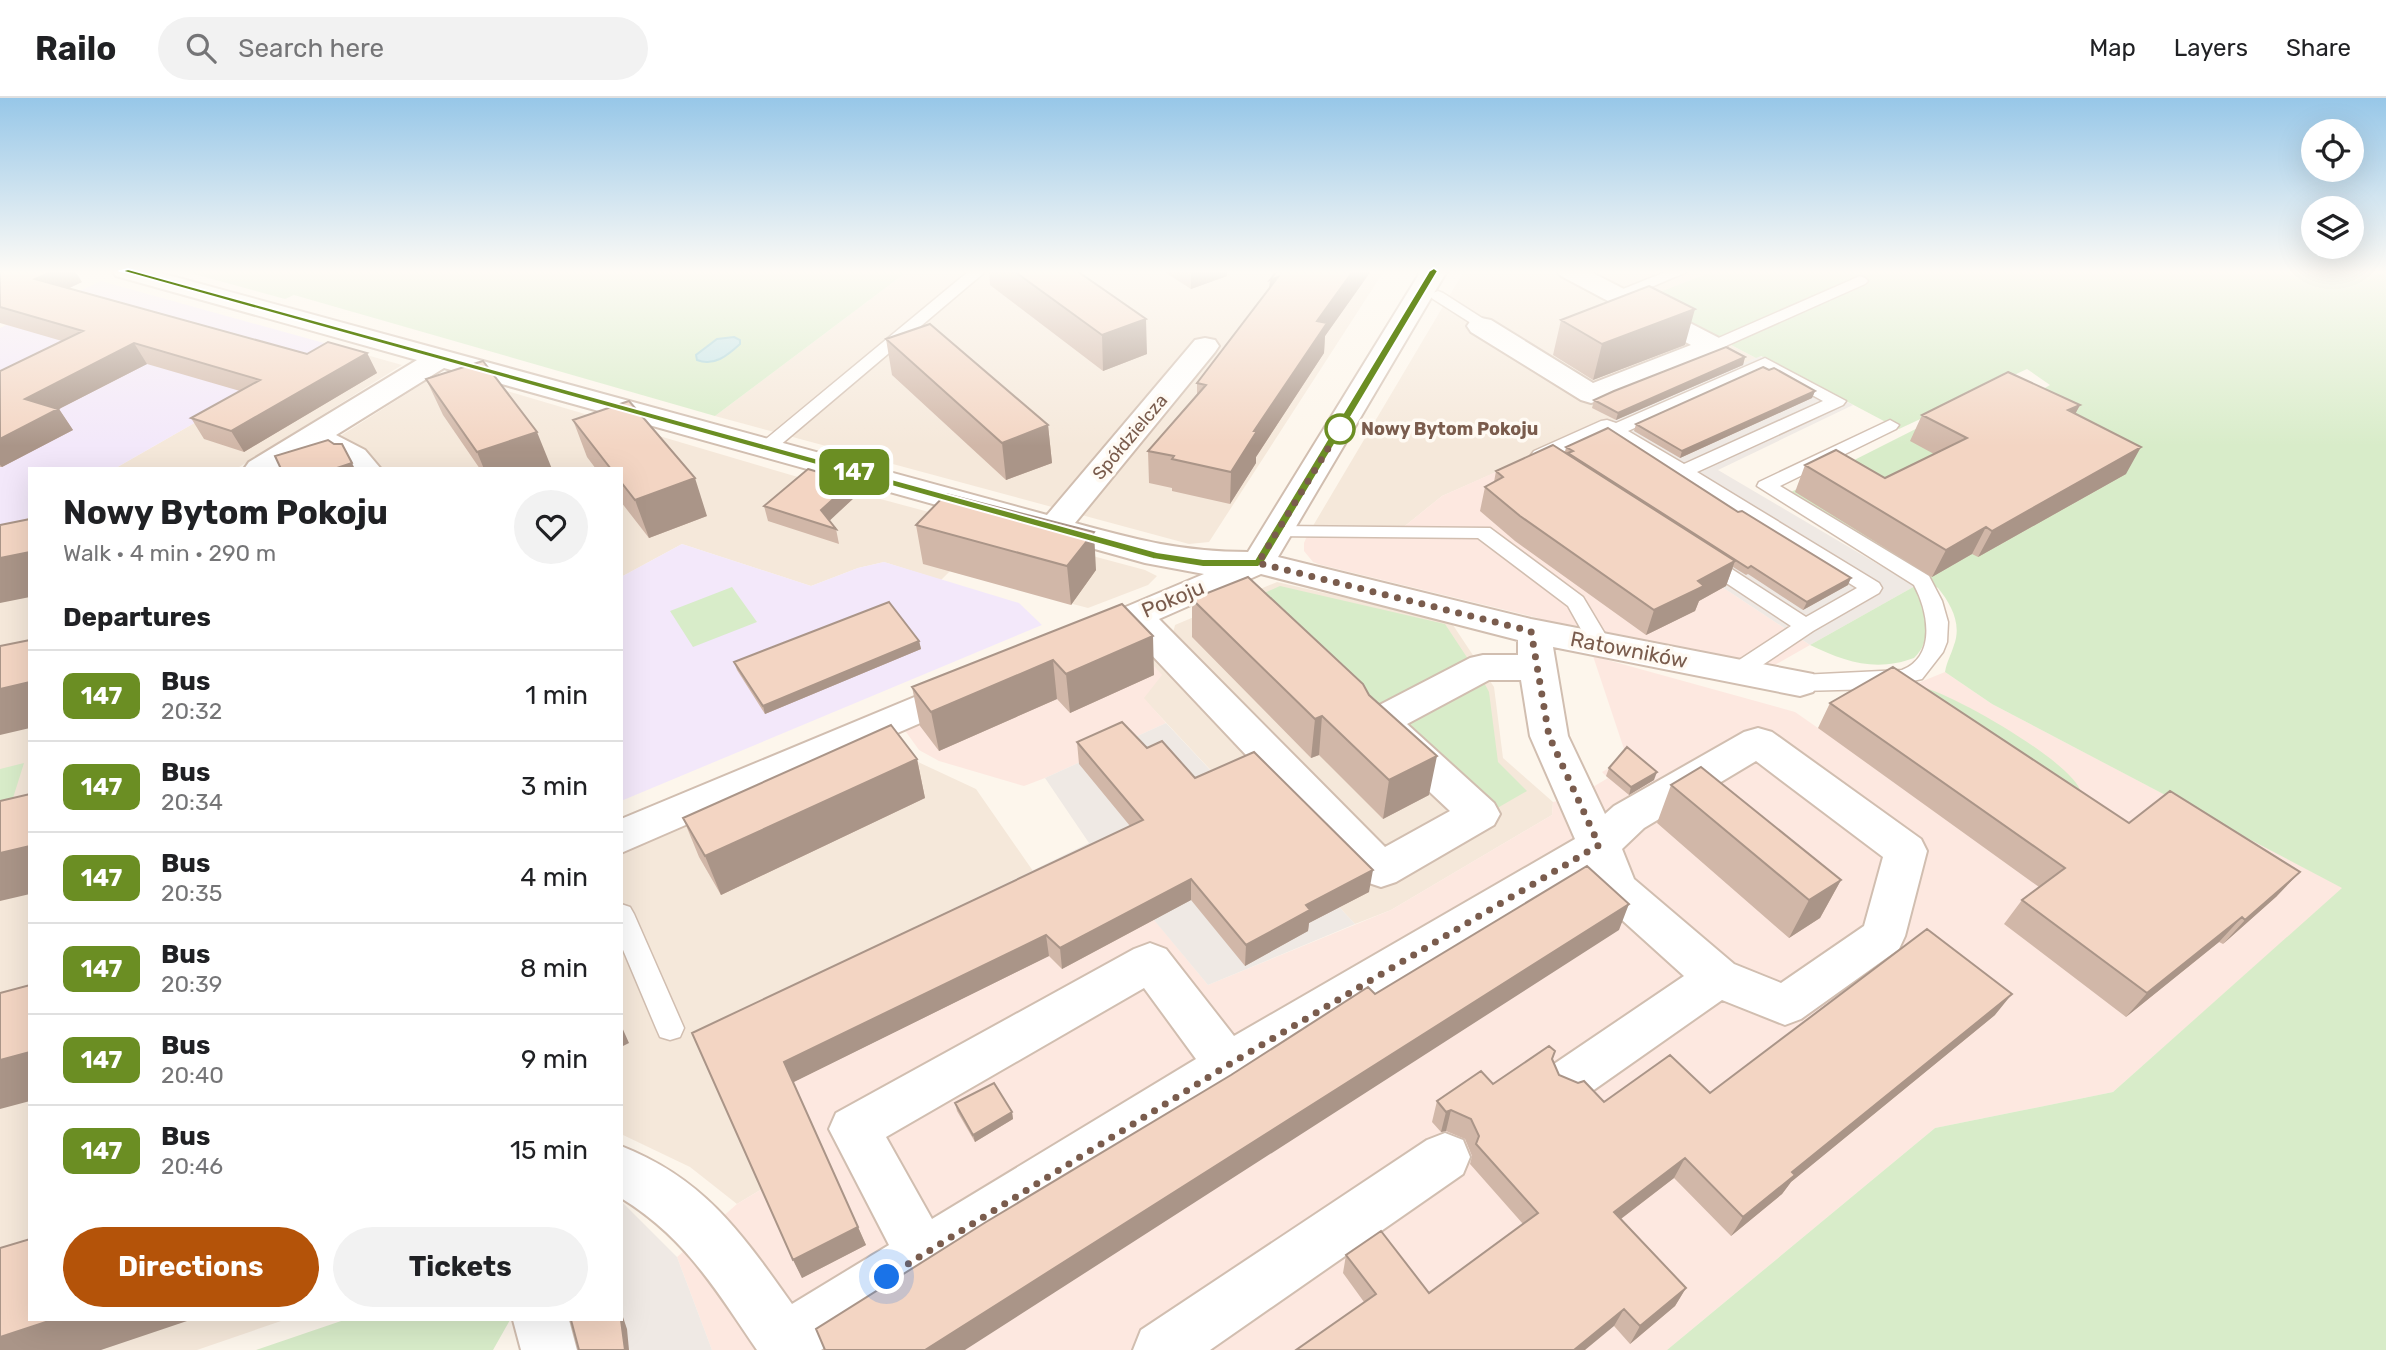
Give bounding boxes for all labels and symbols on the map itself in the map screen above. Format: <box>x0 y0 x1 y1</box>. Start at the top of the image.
street label: Spółdzielcza <box>1088 390 1172 484</box>
marker: Nowy Bytom Pokoju <box>1325 414 1355 444</box>
place label: Nowy Bytom Pokoju <box>1361 418 1538 440</box>
line badge: 147 <box>814 449 894 495</box>
street label: Pokoju <box>1138 574 1208 623</box>
street label: Ratowników <box>1568 626 1690 673</box>
your location <box>869 1259 904 1294</box>

